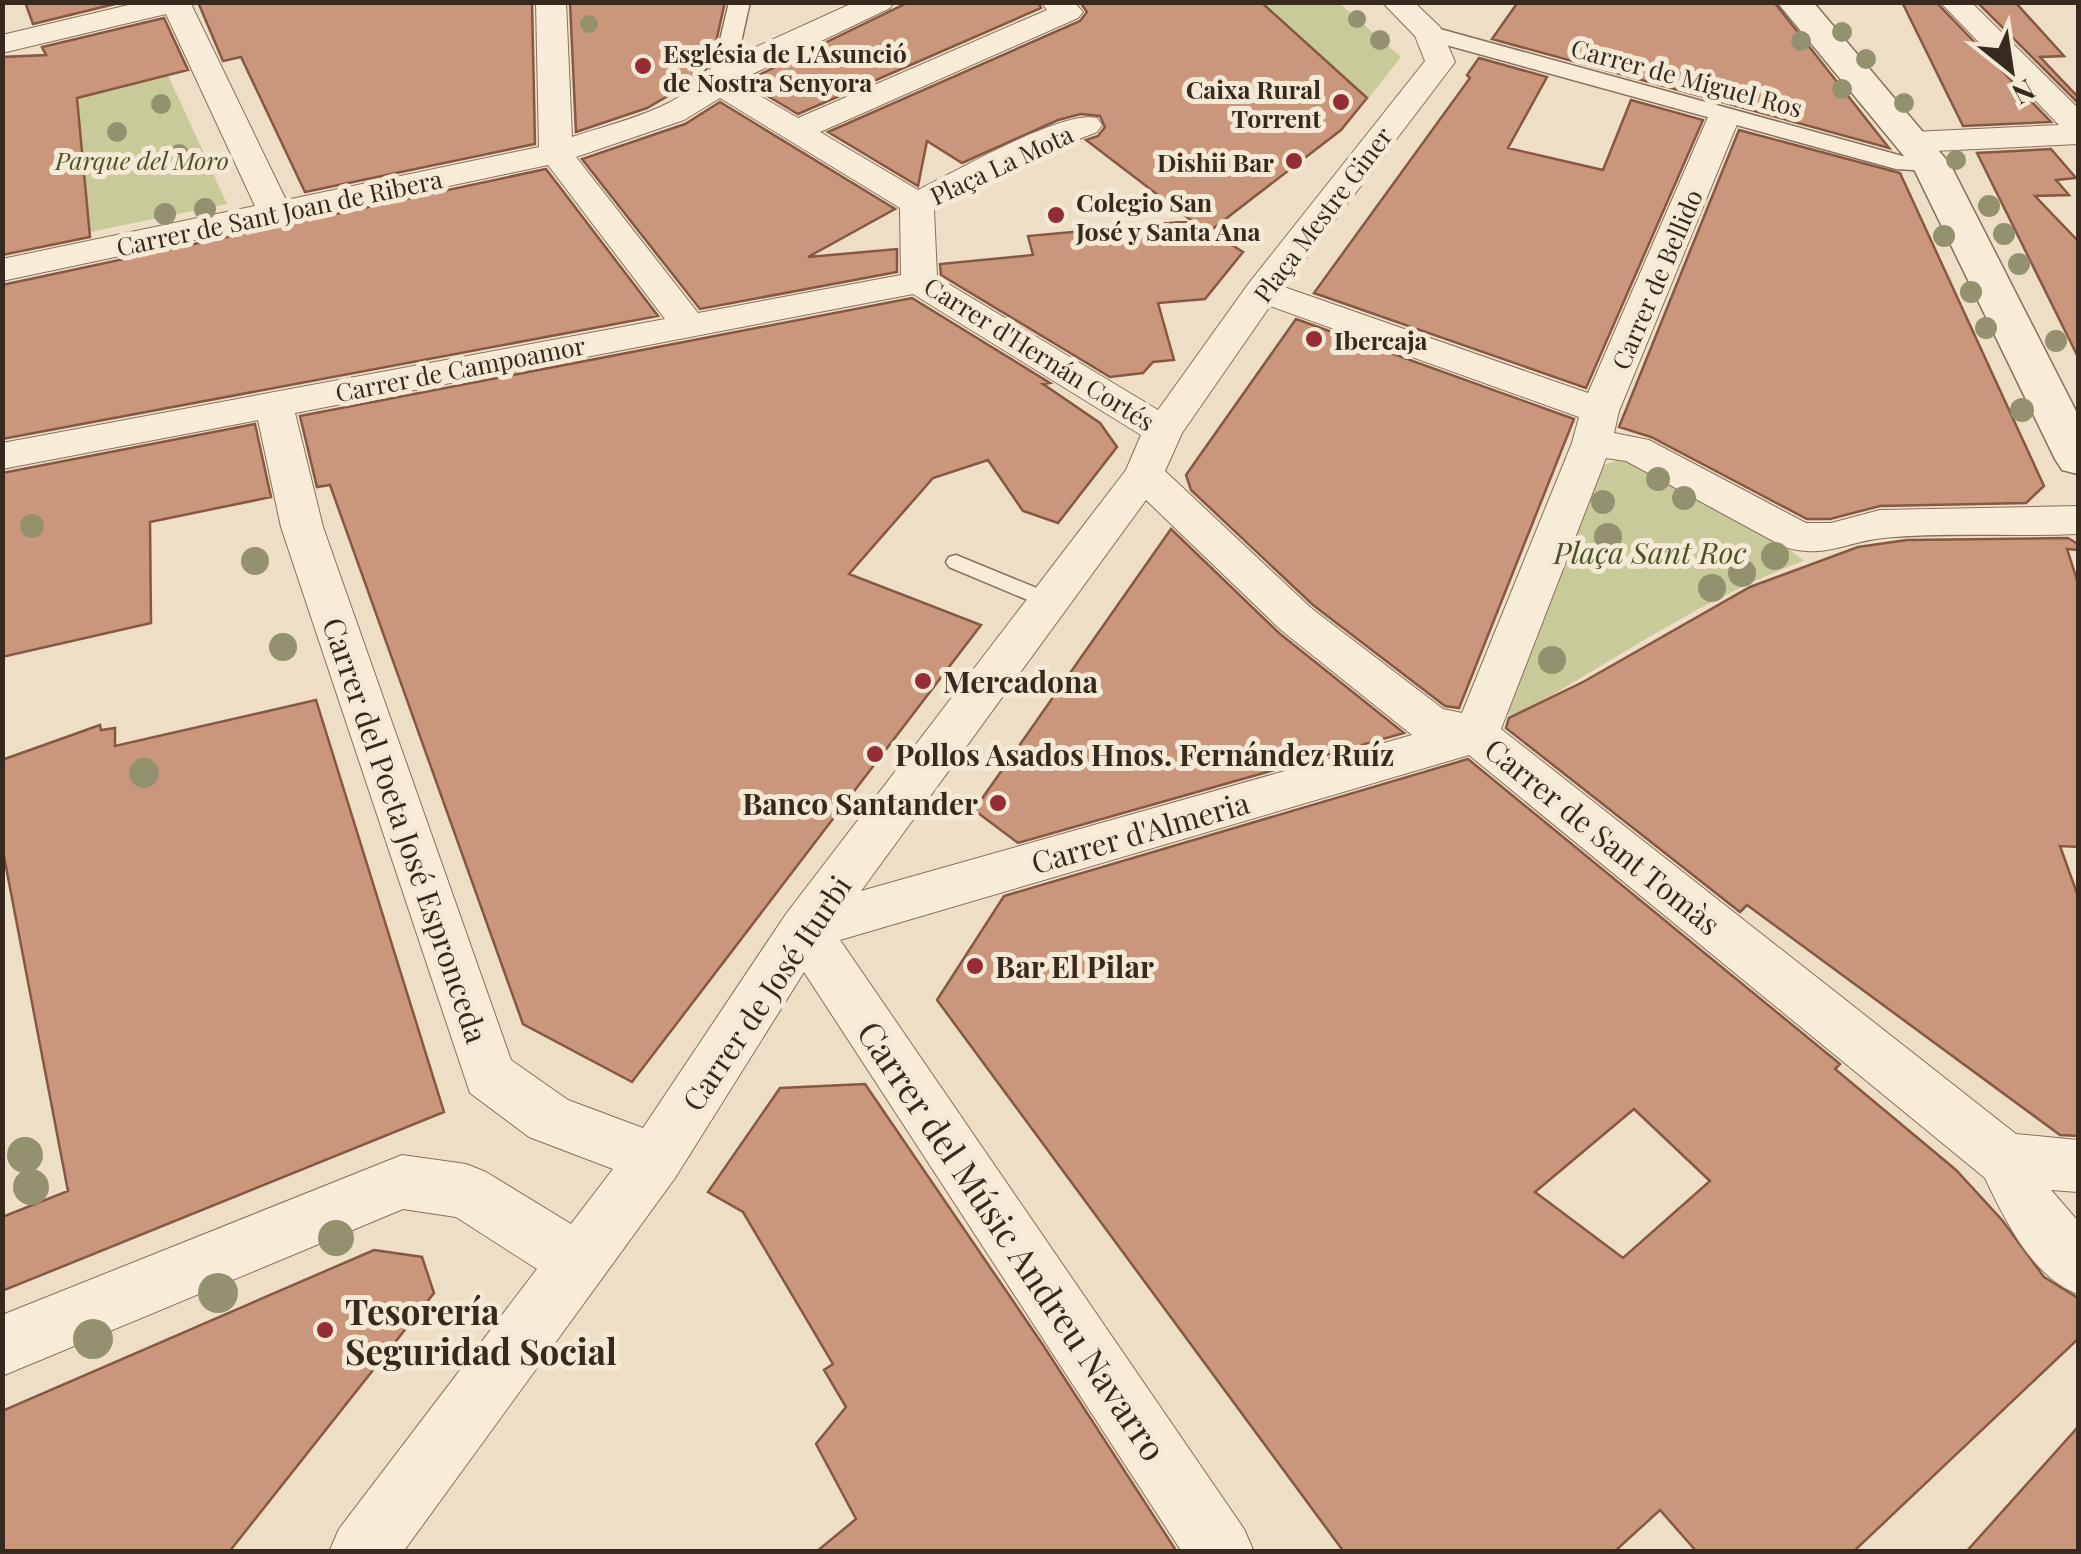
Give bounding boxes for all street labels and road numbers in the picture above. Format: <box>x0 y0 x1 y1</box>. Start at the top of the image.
street label: Carrer de Miguel Ros <box>1568 30 1806 124</box>
street label: Plaça La Mota <box>924 116 1078 211</box>
street label: Plaça Mestre Giner <box>1245 120 1399 308</box>
street label: Carrer de Sant Joan de Ribera <box>113 161 445 263</box>
street label: Carrer de Bellido <box>1603 184 1709 374</box>
street label: Carrer d'Hernán Cortés <box>919 269 1161 437</box>
street label: Carrer de Campoamor <box>332 328 588 408</box>
street label: Carrer del Poeta José Espronceda <box>314 612 498 1048</box>
street label: Carrer de Sant Tomàs <box>1477 729 1729 943</box>
street label: Carrer d'Almeria <box>1026 782 1254 882</box>
street label: Carrer de José Iturbi <box>672 868 860 1118</box>
street label: Carrer del Músic Andreu Navarro <box>848 1011 1178 1469</box>

